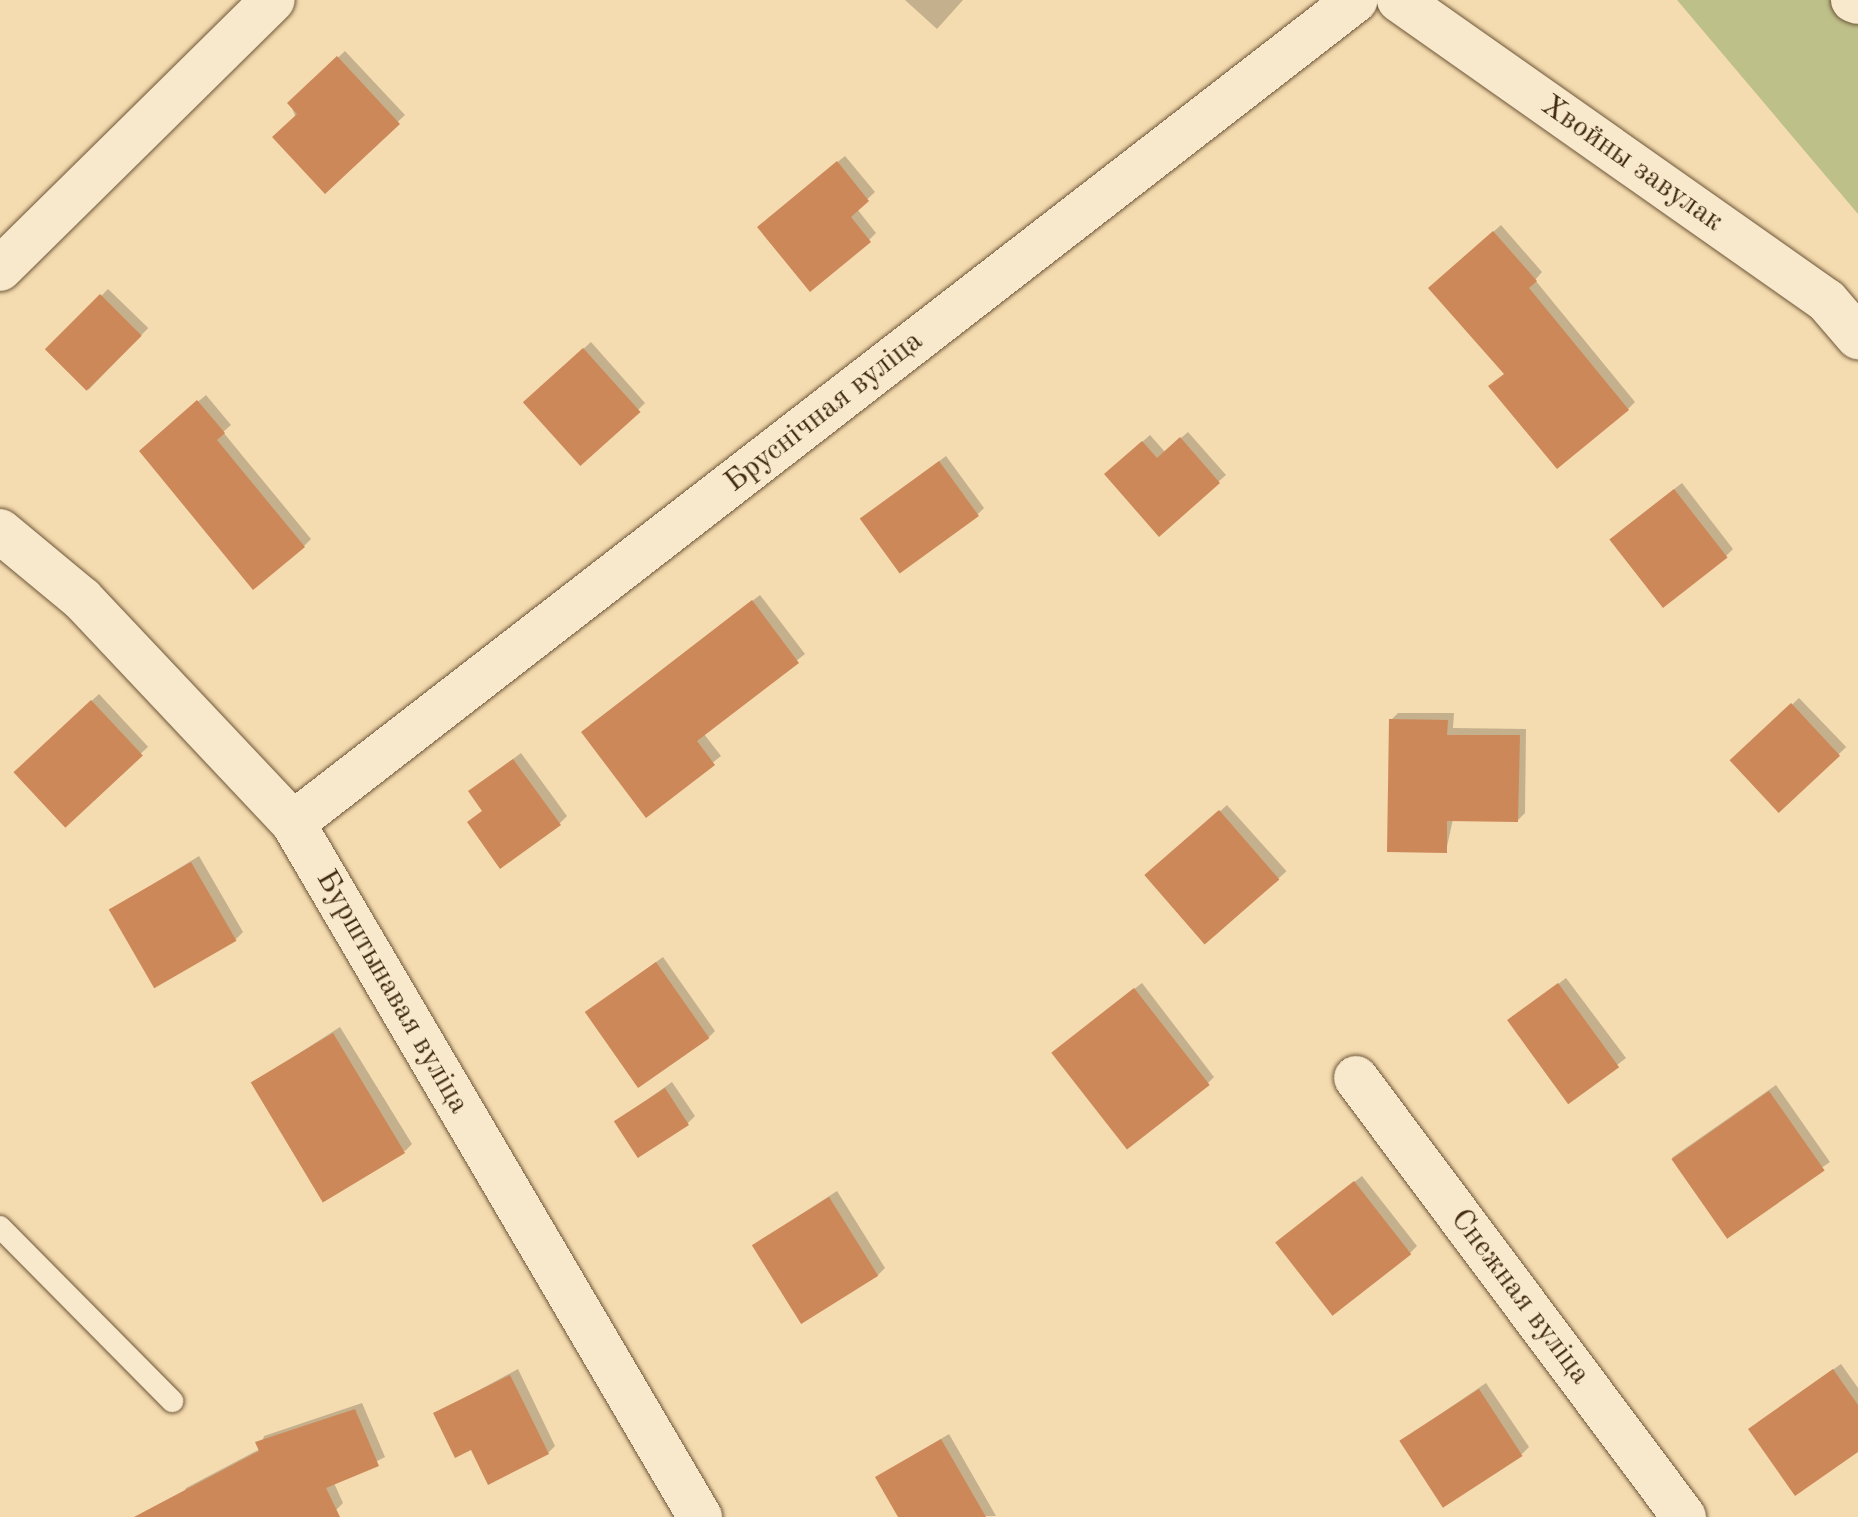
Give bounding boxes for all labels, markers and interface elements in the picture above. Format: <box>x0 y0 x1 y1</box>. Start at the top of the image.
street label: Хвойны завулак <box>1534 88 1730 240</box>
street label: Бруснічная вуліца <box>718 323 930 501</box>
street label: Бурштынавая вуліца <box>308 864 476 1120</box>
street label: Снежная вуліца <box>1442 1202 1598 1392</box>

